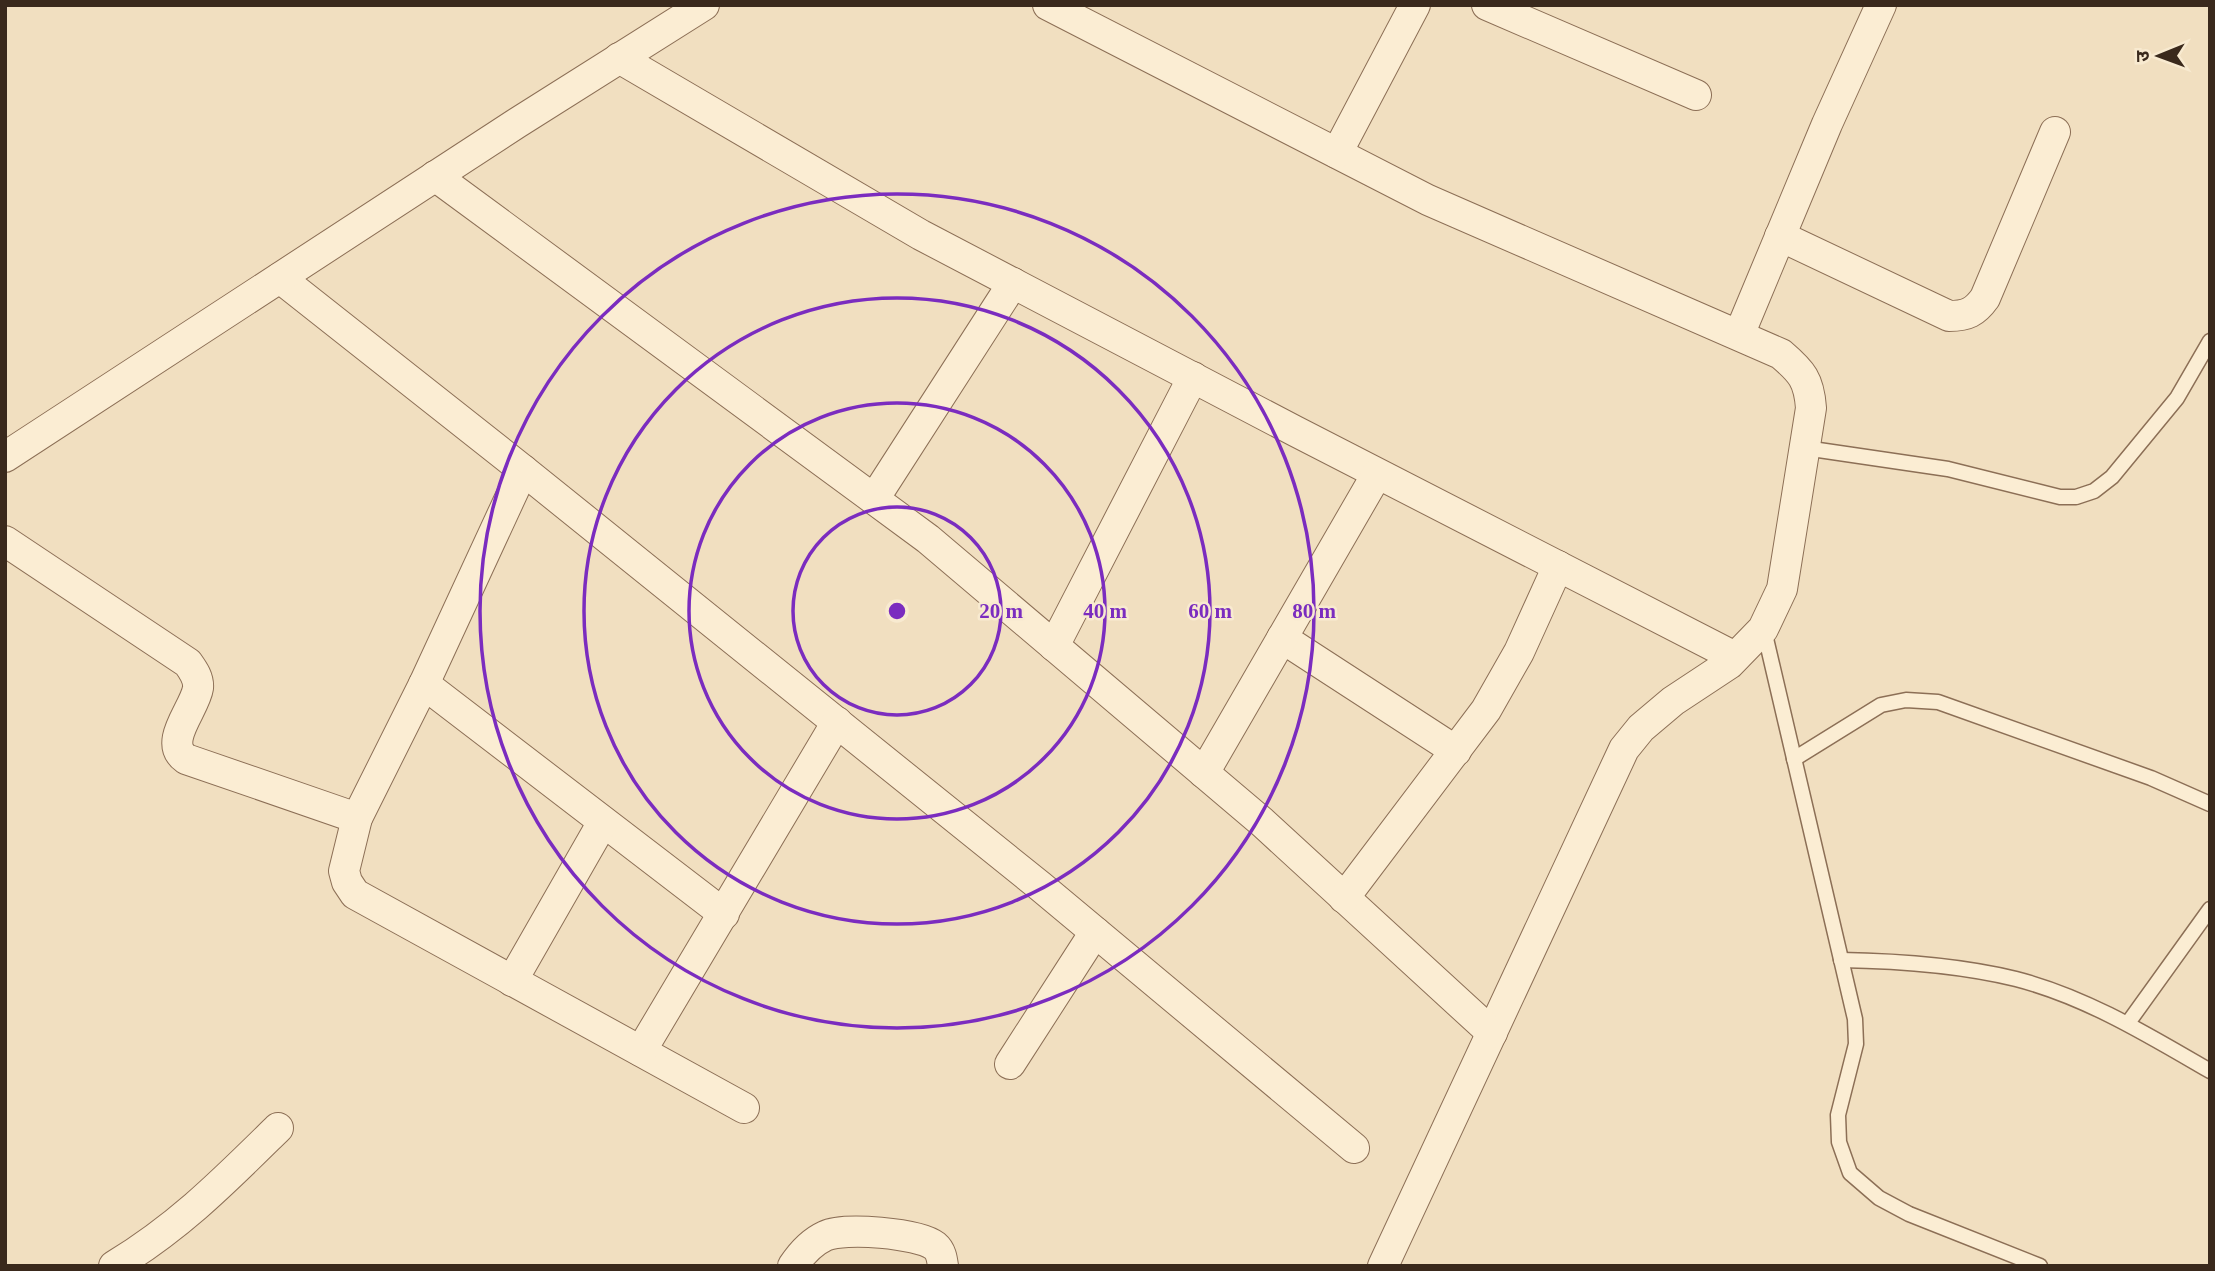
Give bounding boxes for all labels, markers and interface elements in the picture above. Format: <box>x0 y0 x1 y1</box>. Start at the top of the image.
north arrow <box>2124 21 2194 91</box>
text: उ <box>2132 50 2153 62</box>
centre of rings <box>885 599 909 623</box>
text: 20 m <box>979 599 1023 623</box>
text: 40 m <box>1083 599 1127 623</box>
text: 60 m <box>1188 599 1232 623</box>
text: 80 m <box>1292 599 1336 623</box>

